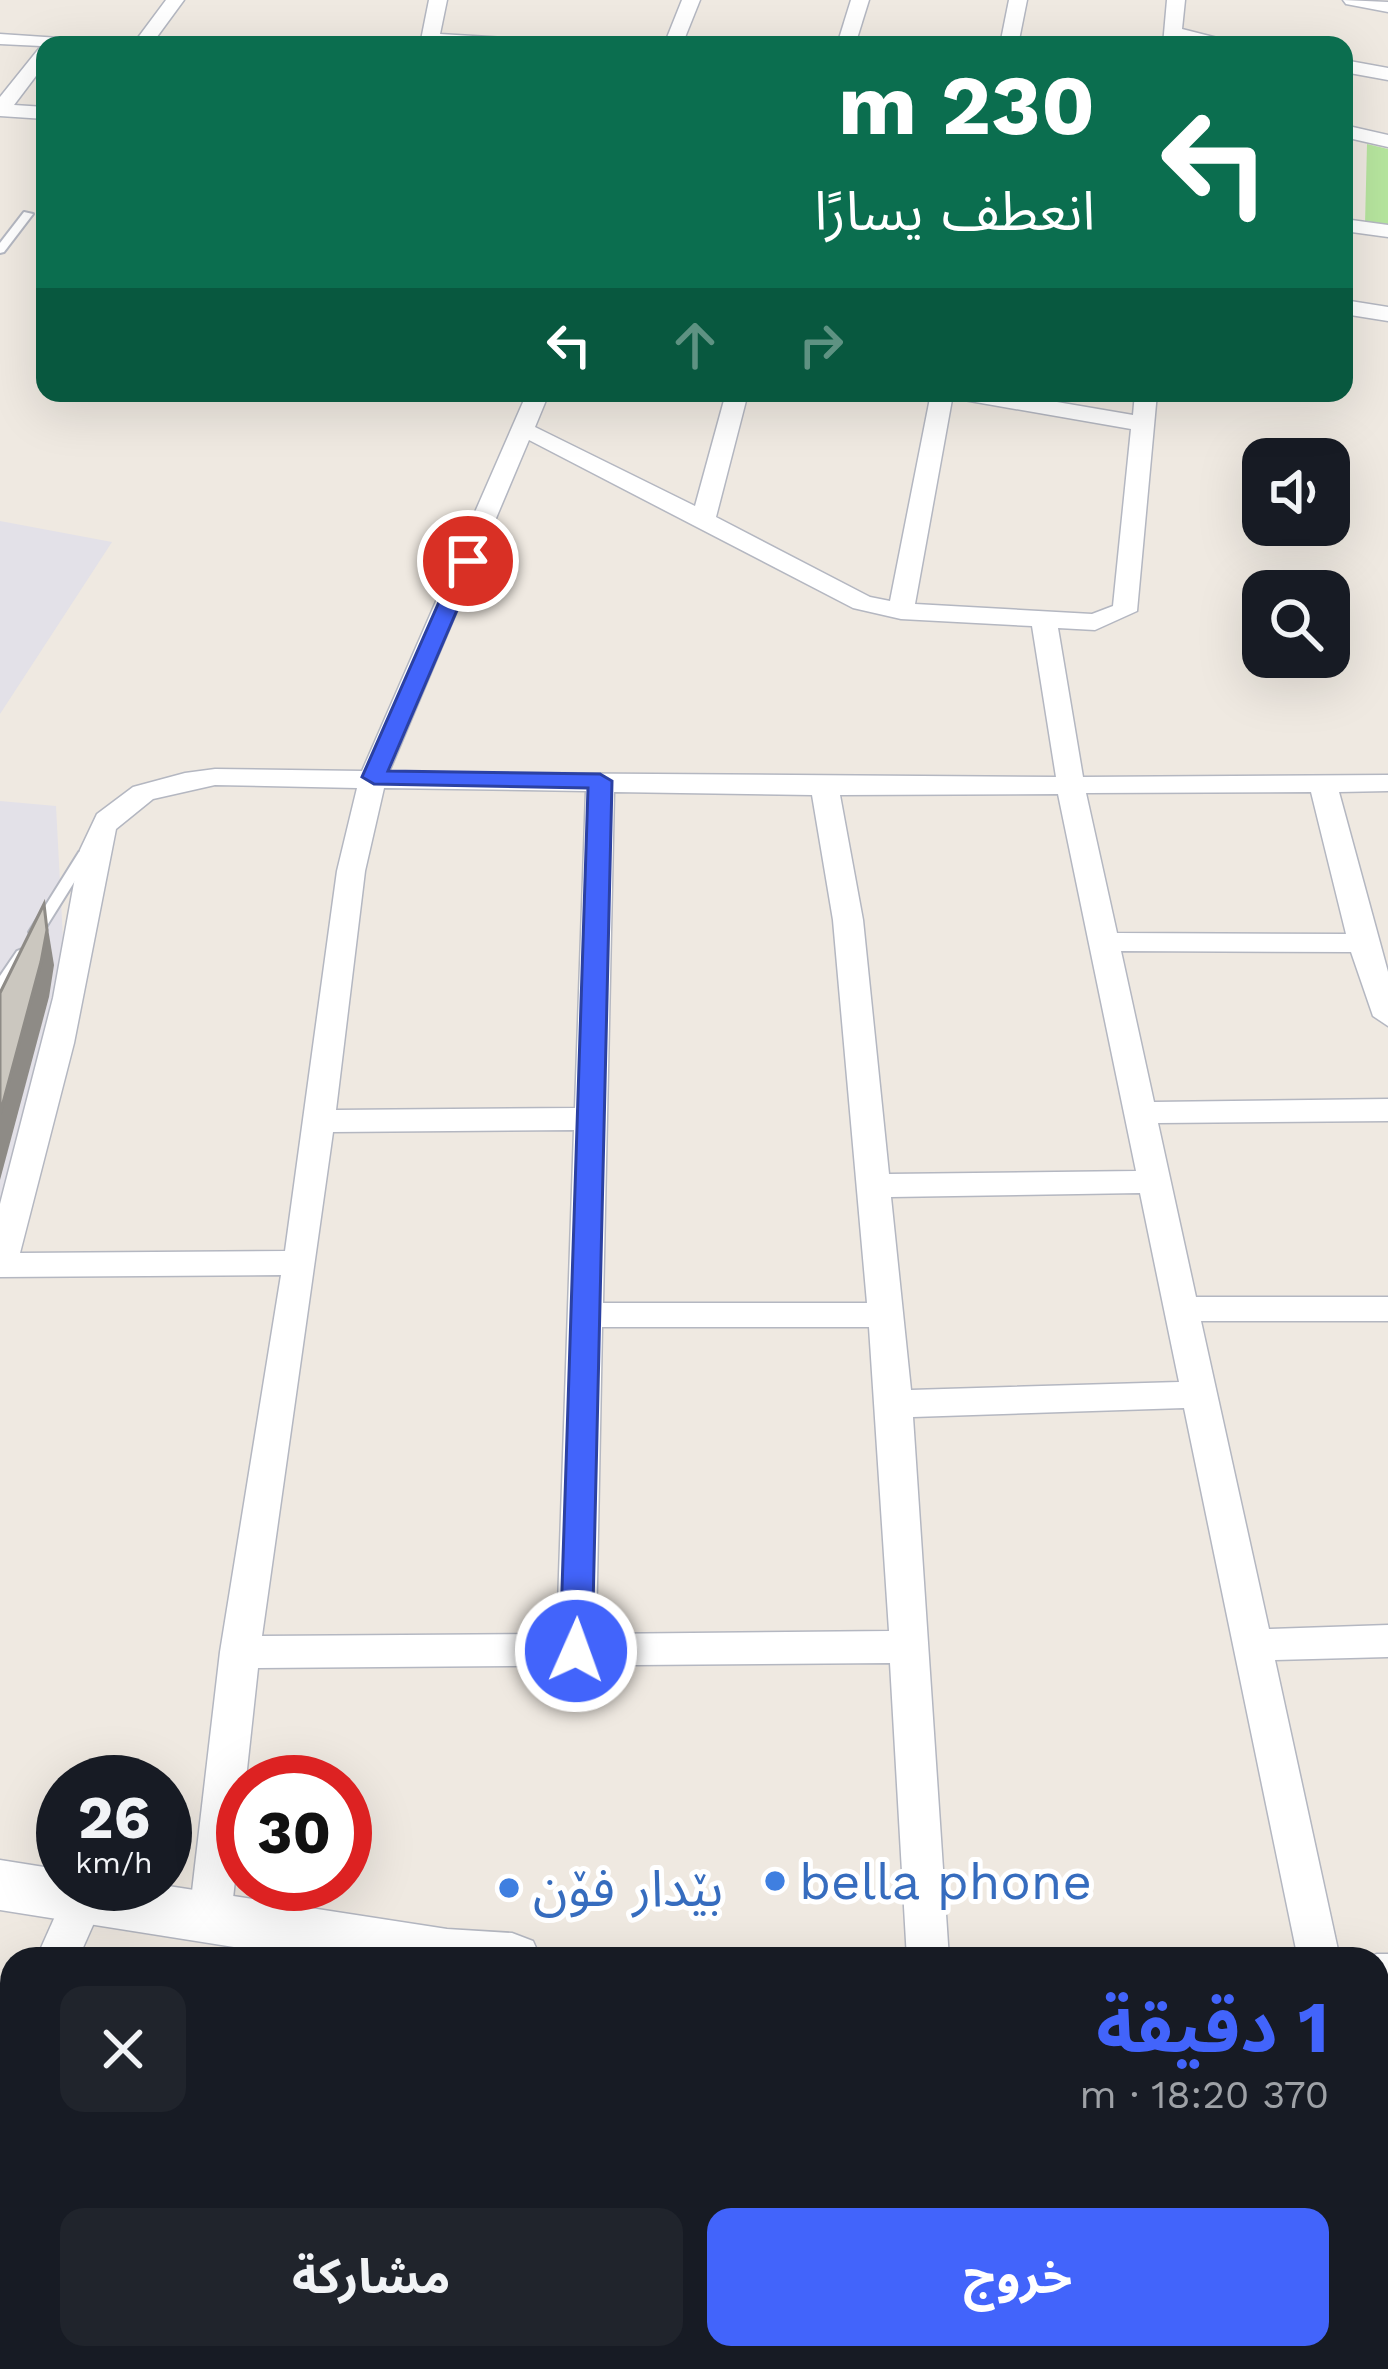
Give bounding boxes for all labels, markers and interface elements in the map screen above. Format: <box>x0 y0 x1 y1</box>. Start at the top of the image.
text: 230 m <box>838 56 1095 154</box>
icon: left <box>1137 84 1293 240</box>
text: انعطف يسارًا <box>814 180 1095 243</box>
icon: left <box>536 312 602 378</box>
icon: ahead <box>662 312 728 378</box>
icon: right <box>788 312 854 378</box>
map controls <box>1242 438 1350 678</box>
button: sound <box>1242 438 1350 546</box>
pin <box>417 510 519 612</box>
icon: arrive <box>435 528 501 594</box>
button: search <box>1242 570 1350 678</box>
position arrow <box>513 1588 639 1714</box>
speed limit sign: 30 <box>216 1755 372 1911</box>
text: 26 <box>78 1782 150 1853</box>
text: km/h <box>75 1845 153 1880</box>
place label: bella phone <box>799 1852 1092 1911</box>
place label: بێدار فۆن <box>533 1859 723 1918</box>
marker: bella phone <box>762 1868 788 1894</box>
marker: بێدار فۆن <box>496 1875 522 1901</box>
text: 1 دقيقة <box>1096 1985 1329 2069</box>
button: close <box>60 1986 186 2112</box>
text: 370 m · 18:20 <box>1080 2072 1329 2117</box>
button: مشاركة <box>60 2208 683 2346</box>
button: خروج <box>707 2208 1329 2346</box>

